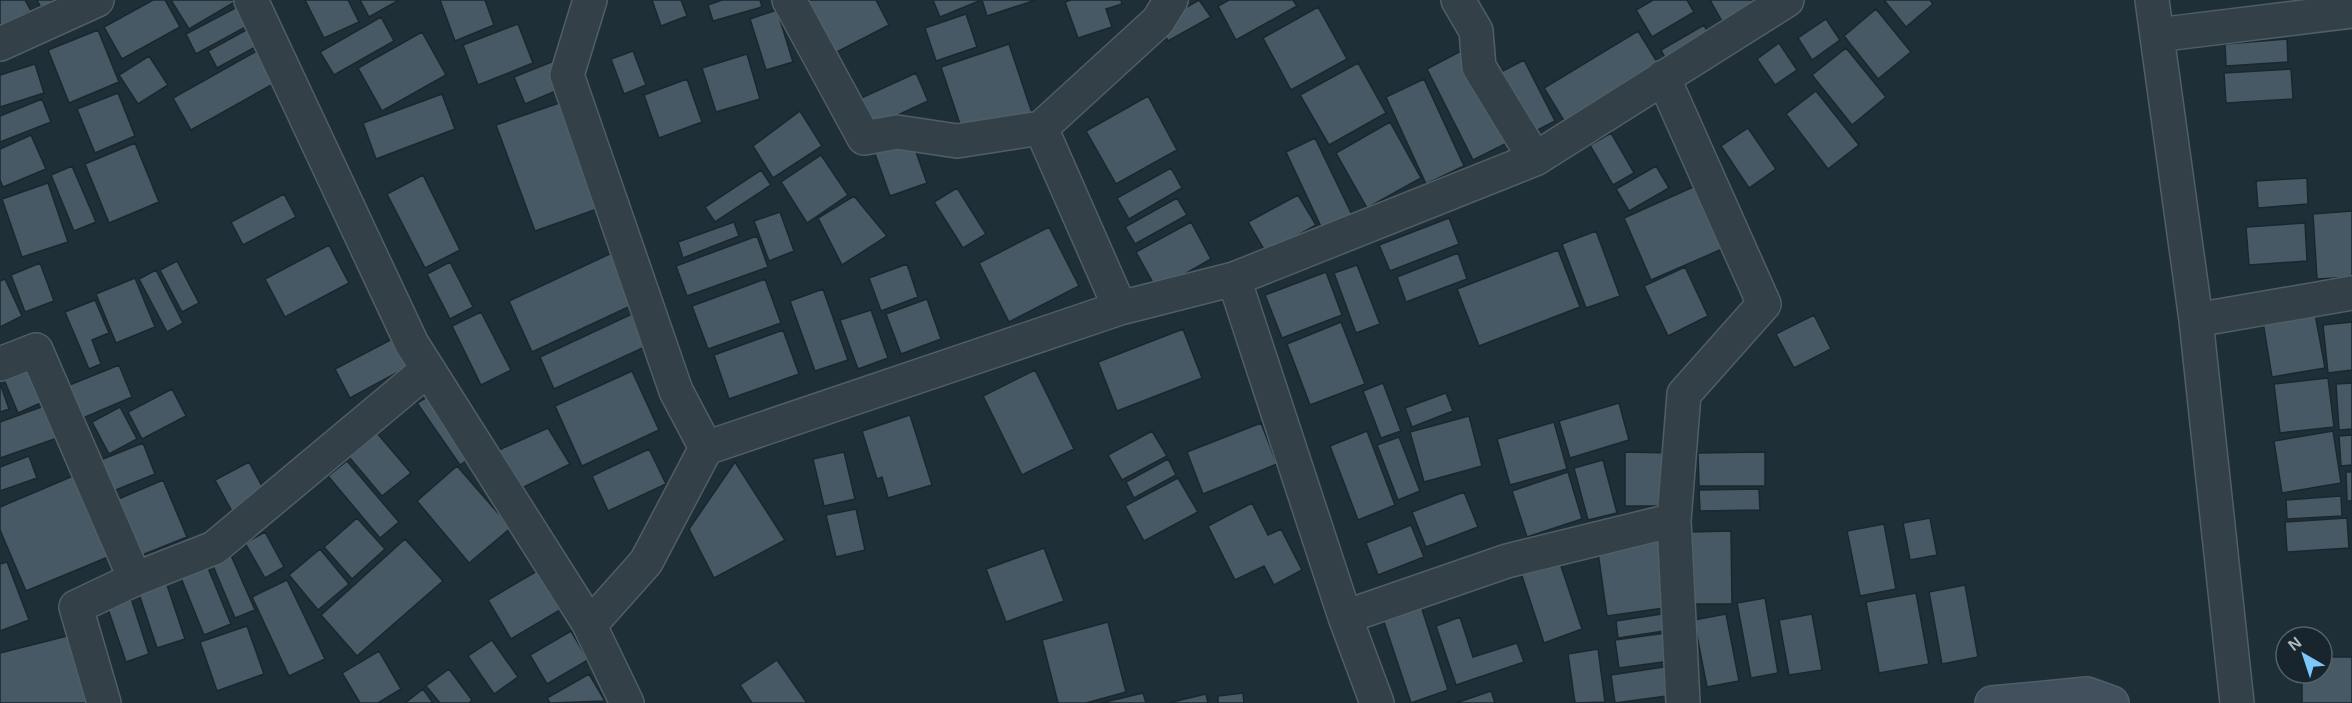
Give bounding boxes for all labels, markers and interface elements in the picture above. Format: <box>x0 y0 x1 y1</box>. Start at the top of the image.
north arrow <box>2274 625 2334 685</box>
text: N <box>2285 633 2305 654</box>

